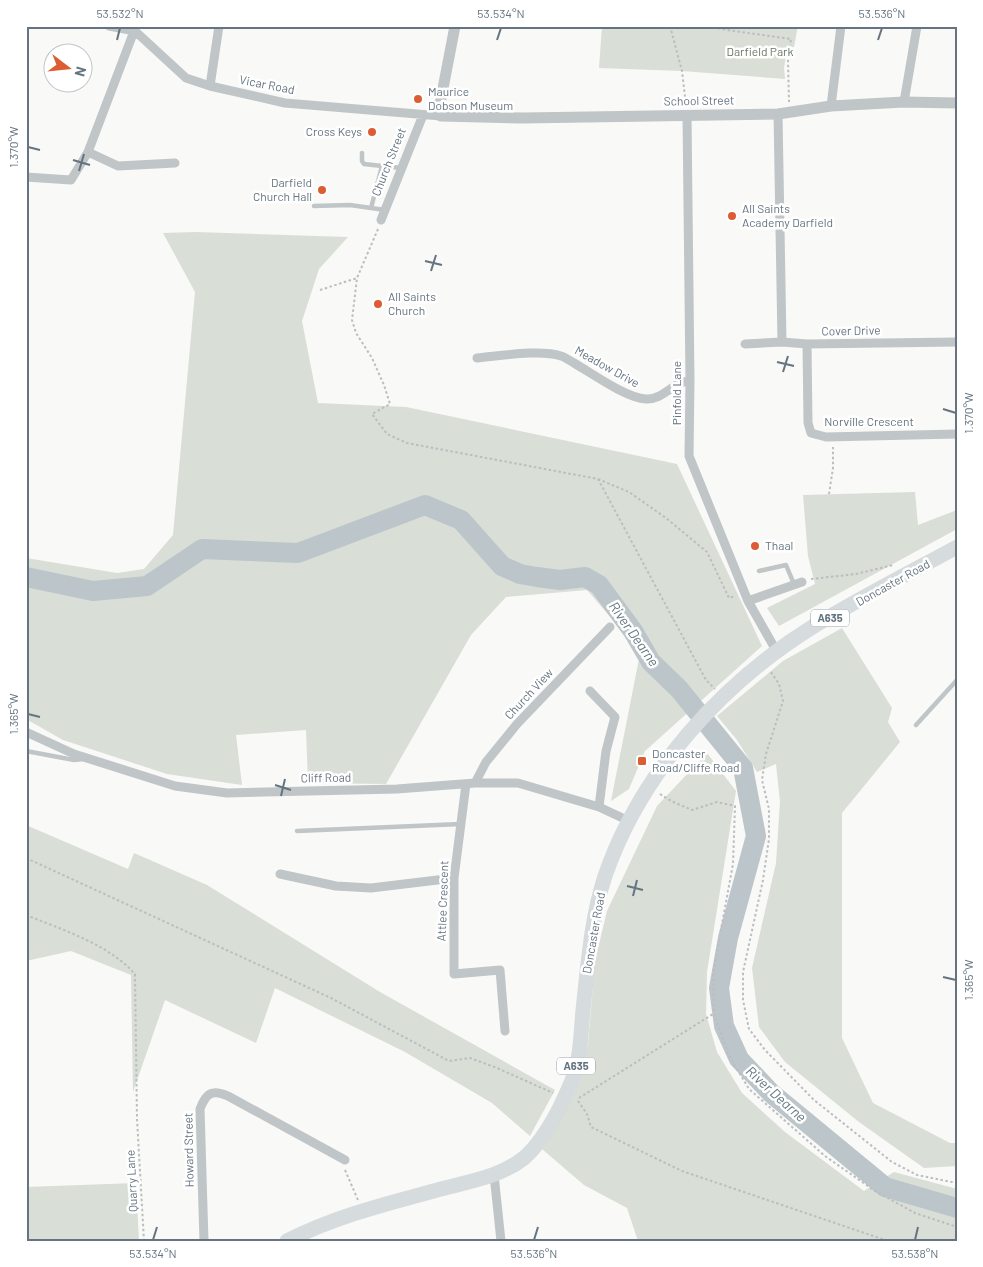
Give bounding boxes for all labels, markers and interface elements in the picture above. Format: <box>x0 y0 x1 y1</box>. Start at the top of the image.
text: 53.532°N <box>96 6 144 20</box>
text: 53.534°N <box>477 6 525 20</box>
text: 53.536°N <box>859 6 905 20</box>
north arrow <box>42 42 92 92</box>
park label: Darfield Park <box>727 44 793 58</box>
text: N <box>72 65 90 79</box>
street label: Vicar Road <box>238 72 296 96</box>
place label: Maurice Dobson Museum <box>428 84 513 112</box>
street label: School Street <box>664 92 734 108</box>
marker: Maurice Dobson Museum <box>412 93 424 105</box>
place label: Cross Keys <box>306 124 362 138</box>
street label: Church Street <box>368 125 408 198</box>
text: 1.370°W <box>6 126 20 168</box>
marker: Cross Keys <box>366 126 378 138</box>
place label: Darfield Church Hall <box>253 175 312 203</box>
marker: Darfield Church Hall <box>316 184 328 196</box>
place label: All Saints Academy Darfield <box>742 201 833 229</box>
marker: All Saints Academy Darfield <box>726 210 738 222</box>
place label: All Saints Church <box>388 289 436 317</box>
marker: All Saints Church <box>372 298 384 310</box>
street label: Cover Drive <box>821 322 881 338</box>
street label: Meadow Drive <box>573 343 642 390</box>
street label: Pinfold Lane <box>669 361 683 425</box>
text: 1.370°W <box>961 392 975 434</box>
street label: Norville Crescent <box>824 414 914 428</box>
place label: Thaal <box>765 538 793 552</box>
marker: Thaal <box>749 540 761 552</box>
street label: Doncaster Road <box>853 556 932 608</box>
water label: River Dearne <box>606 598 663 669</box>
road number: A635 <box>811 610 849 626</box>
street label: Church View <box>501 665 556 722</box>
text: 1.365°W <box>6 693 20 735</box>
place label: Doncaster Road/Cliffe Road <box>652 746 740 774</box>
marker: Doncaster Road/Cliffe Road <box>636 755 648 767</box>
street label: Cliff Road <box>301 770 351 784</box>
street label: Attlee Crescent <box>434 860 450 942</box>
street label: Doncaster Road <box>579 891 607 975</box>
text: 1.365°W <box>961 959 975 1001</box>
road number: A635 <box>557 1058 595 1074</box>
water label: River Dearne <box>743 1062 810 1125</box>
street label: Howard Street <box>180 1112 196 1188</box>
street label: Quarry Lane <box>122 1150 140 1212</box>
text: 53.534°N <box>129 1246 177 1260</box>
text: 53.536°N <box>511 1246 557 1260</box>
text: 53.538°N <box>892 1246 938 1260</box>

